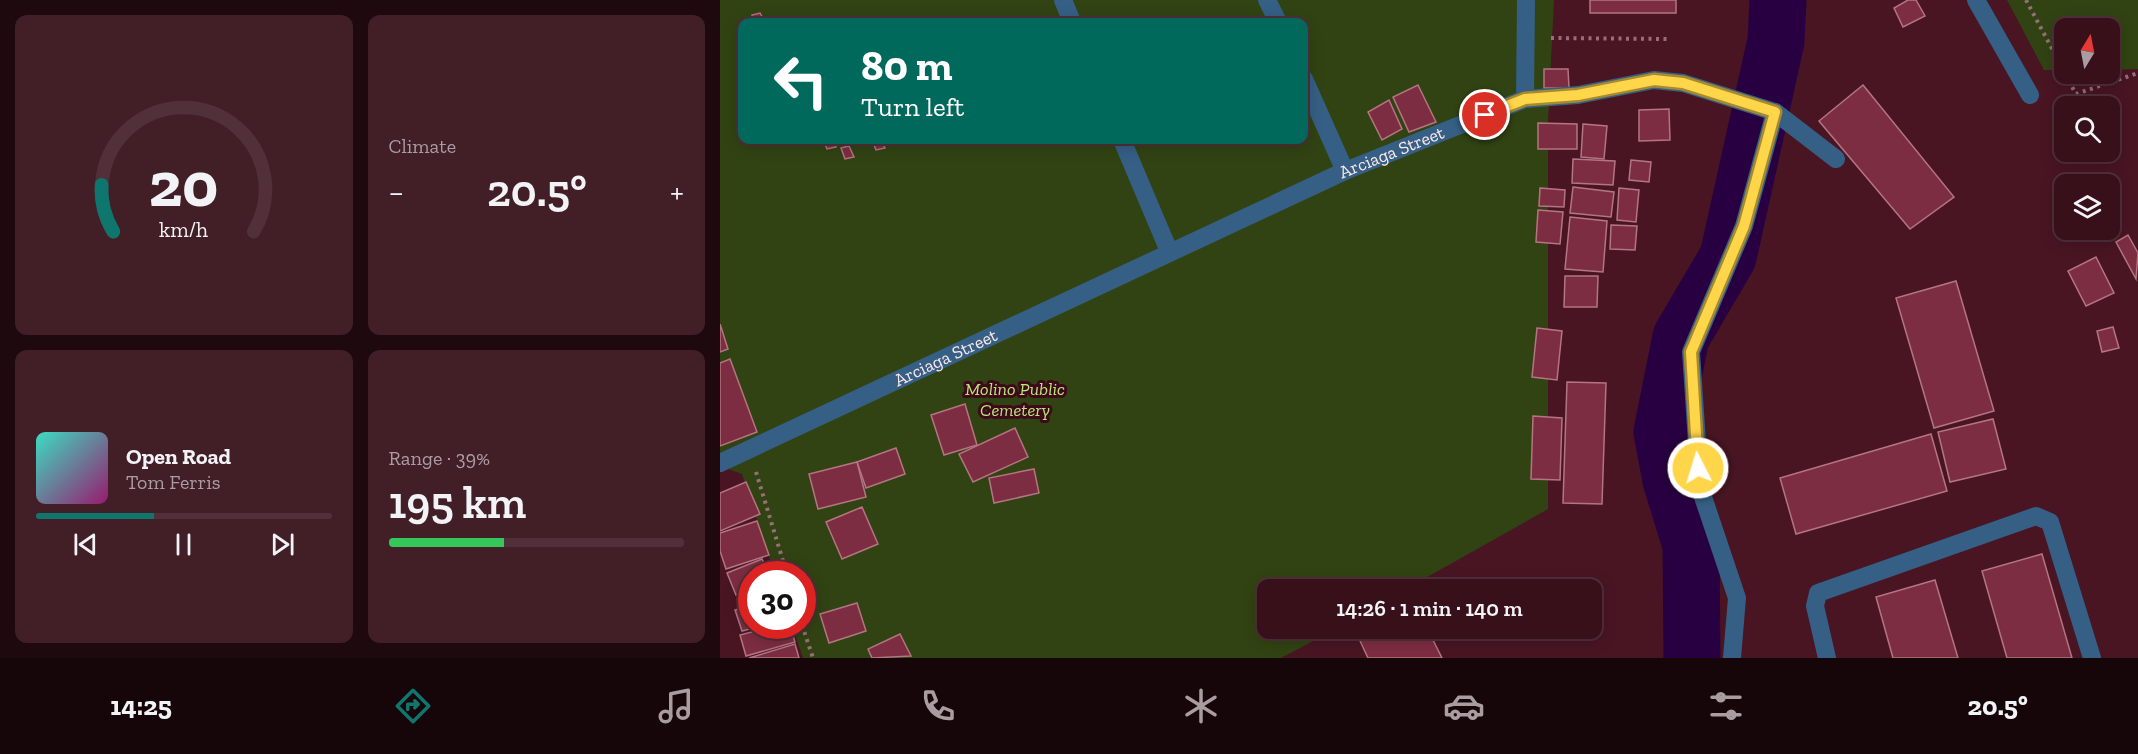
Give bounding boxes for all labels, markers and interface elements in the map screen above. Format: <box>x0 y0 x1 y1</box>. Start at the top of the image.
north arrow <box>2054 18 2120 84</box>
map controls <box>2054 18 2120 240</box>
text: 80 m <box>861 40 952 91</box>
icon: left <box>762 42 840 120</box>
pin <box>1459 89 1510 140</box>
text: Turn left <box>861 91 964 123</box>
button: search <box>2054 96 2120 162</box>
icon: arrive <box>1468 98 1501 131</box>
street label: Arciaga Street <box>1336 121 1448 183</box>
text: Climate <box>389 134 456 158</box>
text: 20 <box>149 147 218 222</box>
text: 20.5° <box>487 164 587 218</box>
text: − <box>389 172 404 211</box>
text: + <box>670 172 684 211</box>
button: layers <box>2054 174 2120 240</box>
text: km/h <box>159 217 208 242</box>
street label: Arciaga Street <box>890 324 1001 391</box>
park label: Molino Public Cemetery <box>965 378 1065 421</box>
position arrow <box>1666 436 1730 500</box>
text: Open Road <box>126 443 231 470</box>
text: Range · 39% <box>389 446 490 470</box>
text: Tom Ferris <box>126 470 221 494</box>
text: 195 km <box>389 476 526 530</box>
icon: previous <box>69 528 102 561</box>
icon: pause <box>167 528 200 561</box>
icon: next <box>266 528 299 561</box>
speed limit sign: 30 <box>738 561 816 639</box>
text: 14:26 · 1 min · 140 m <box>1336 595 1523 622</box>
icon: directions <box>392 685 434 727</box>
icon: music <box>655 685 697 727</box>
icon: phone <box>917 685 959 727</box>
icon: climate <box>1180 685 1222 727</box>
icon: car <box>1443 685 1485 727</box>
icon: filters <box>1705 685 1747 727</box>
text: 14:25 <box>110 690 172 722</box>
text: 20.5° <box>1968 690 2028 722</box>

